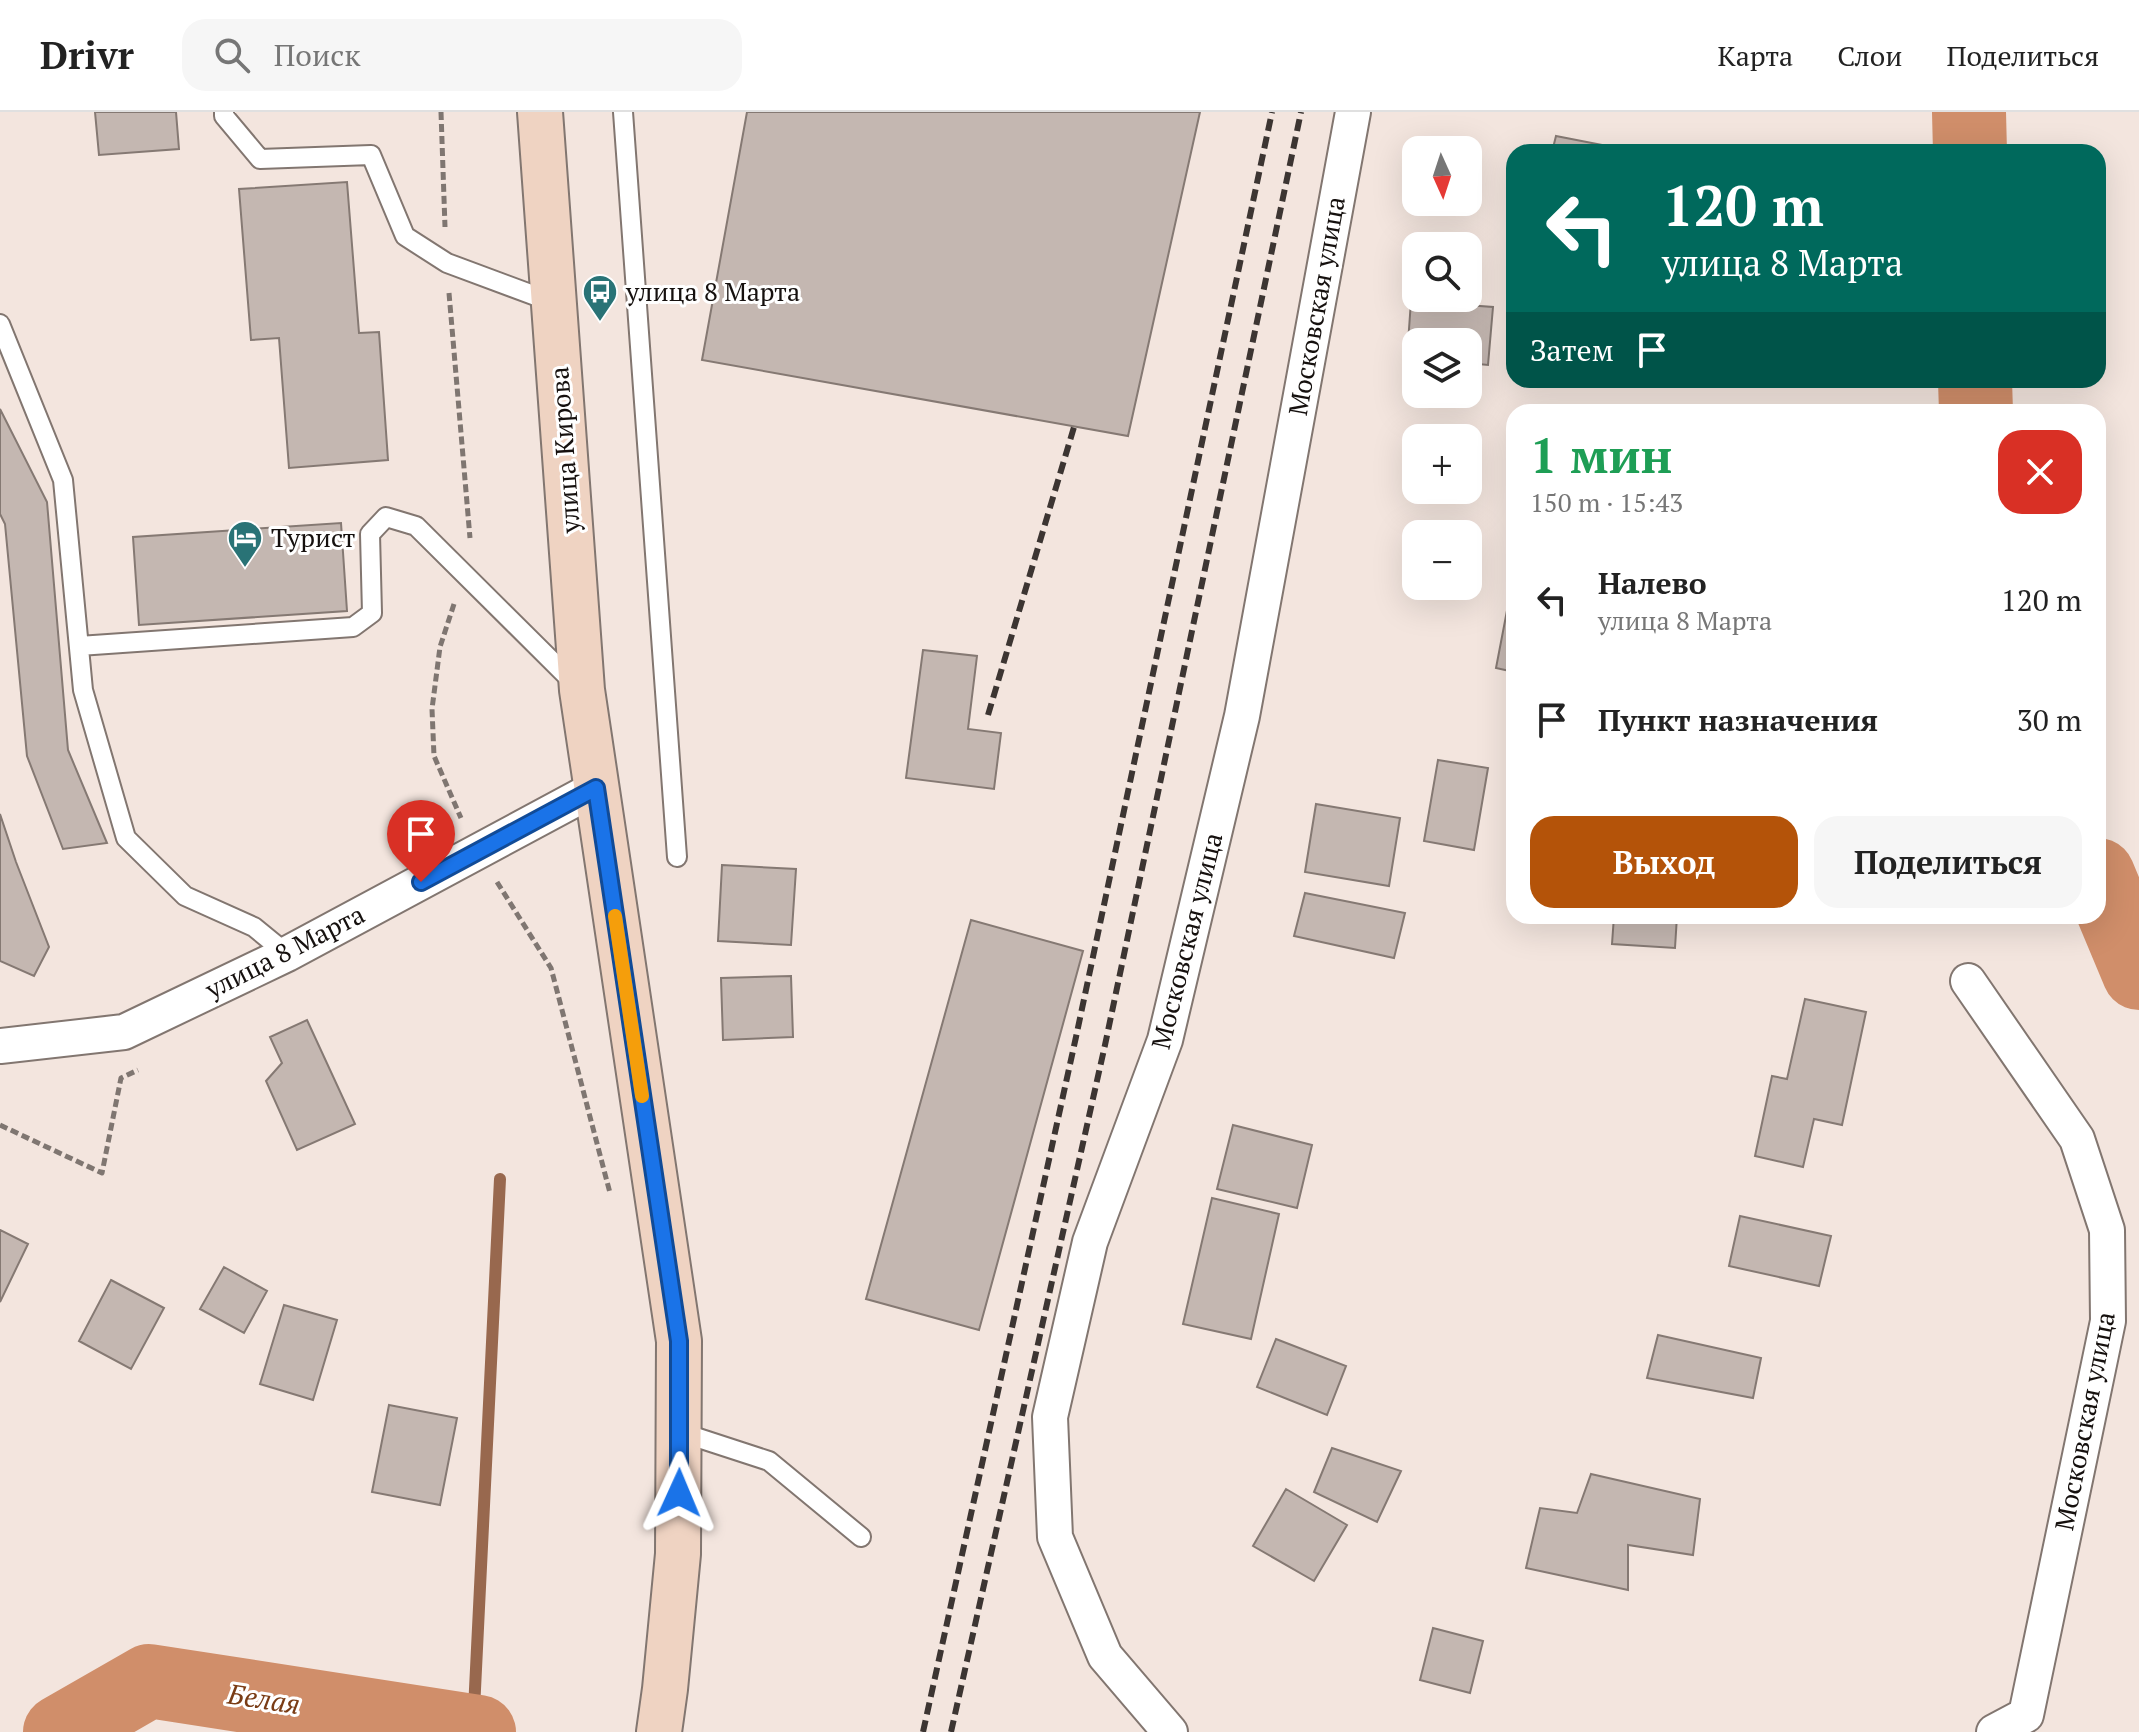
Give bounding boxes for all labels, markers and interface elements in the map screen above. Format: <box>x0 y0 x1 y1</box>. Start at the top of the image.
search box <box>182 19 742 91</box>
text: Drivr <box>40 30 134 80</box>
icon: search <box>210 33 254 77</box>
text: Поиск <box>274 35 361 75</box>
text: Карта <box>1718 37 1793 74</box>
text: Слои <box>1837 37 1902 74</box>
text: Поделиться <box>1946 37 2099 74</box>
north arrow <box>1402 136 1482 216</box>
map controls <box>1402 136 1482 600</box>
text: 120 m <box>1662 168 1824 242</box>
icon: left <box>1530 176 1634 280</box>
street label: Московская улица <box>1280 194 1352 418</box>
button: search <box>1402 232 1482 312</box>
text: улица 8 Марта <box>1662 239 1903 286</box>
bus stop icon: улица 8 Марта <box>581 273 619 323</box>
place label: улица 8 Марта <box>625 274 800 308</box>
button: layers <box>1402 328 1482 408</box>
icon: arrive <box>1630 328 1674 372</box>
text: Затем <box>1530 330 1614 370</box>
street label: улица Кирова <box>541 366 587 535</box>
text: 1 мин <box>1530 423 1672 487</box>
button: + <box>1402 424 1482 504</box>
button: close <box>1998 430 2082 514</box>
text: 150 m · 15:43 <box>1530 485 1683 519</box>
hotel icon: Турист <box>226 519 264 569</box>
place label: Турист <box>271 520 356 554</box>
button: − <box>1402 520 1482 600</box>
text: Налево <box>1598 563 1707 603</box>
icon: left <box>1530 578 1574 622</box>
text: 120 m <box>2001 580 2082 620</box>
text: улица 8 Марта <box>1598 603 1772 637</box>
icon: arrive <box>1530 698 1574 742</box>
text: Пункт назначения <box>1598 700 1878 740</box>
text: 30 m <box>2017 700 2082 740</box>
pin <box>387 800 455 882</box>
icon: arrive <box>399 812 443 856</box>
button: Выход <box>1530 816 1798 908</box>
button: Поделиться <box>1814 816 2082 908</box>
street label: Московская улица <box>1143 829 1229 1053</box>
street label: улица 8 Марта <box>198 896 370 1006</box>
street label: Московская улица <box>2046 1309 2122 1533</box>
position arrow <box>637 1451 721 1535</box>
water label: Белая <box>224 1674 303 1722</box>

